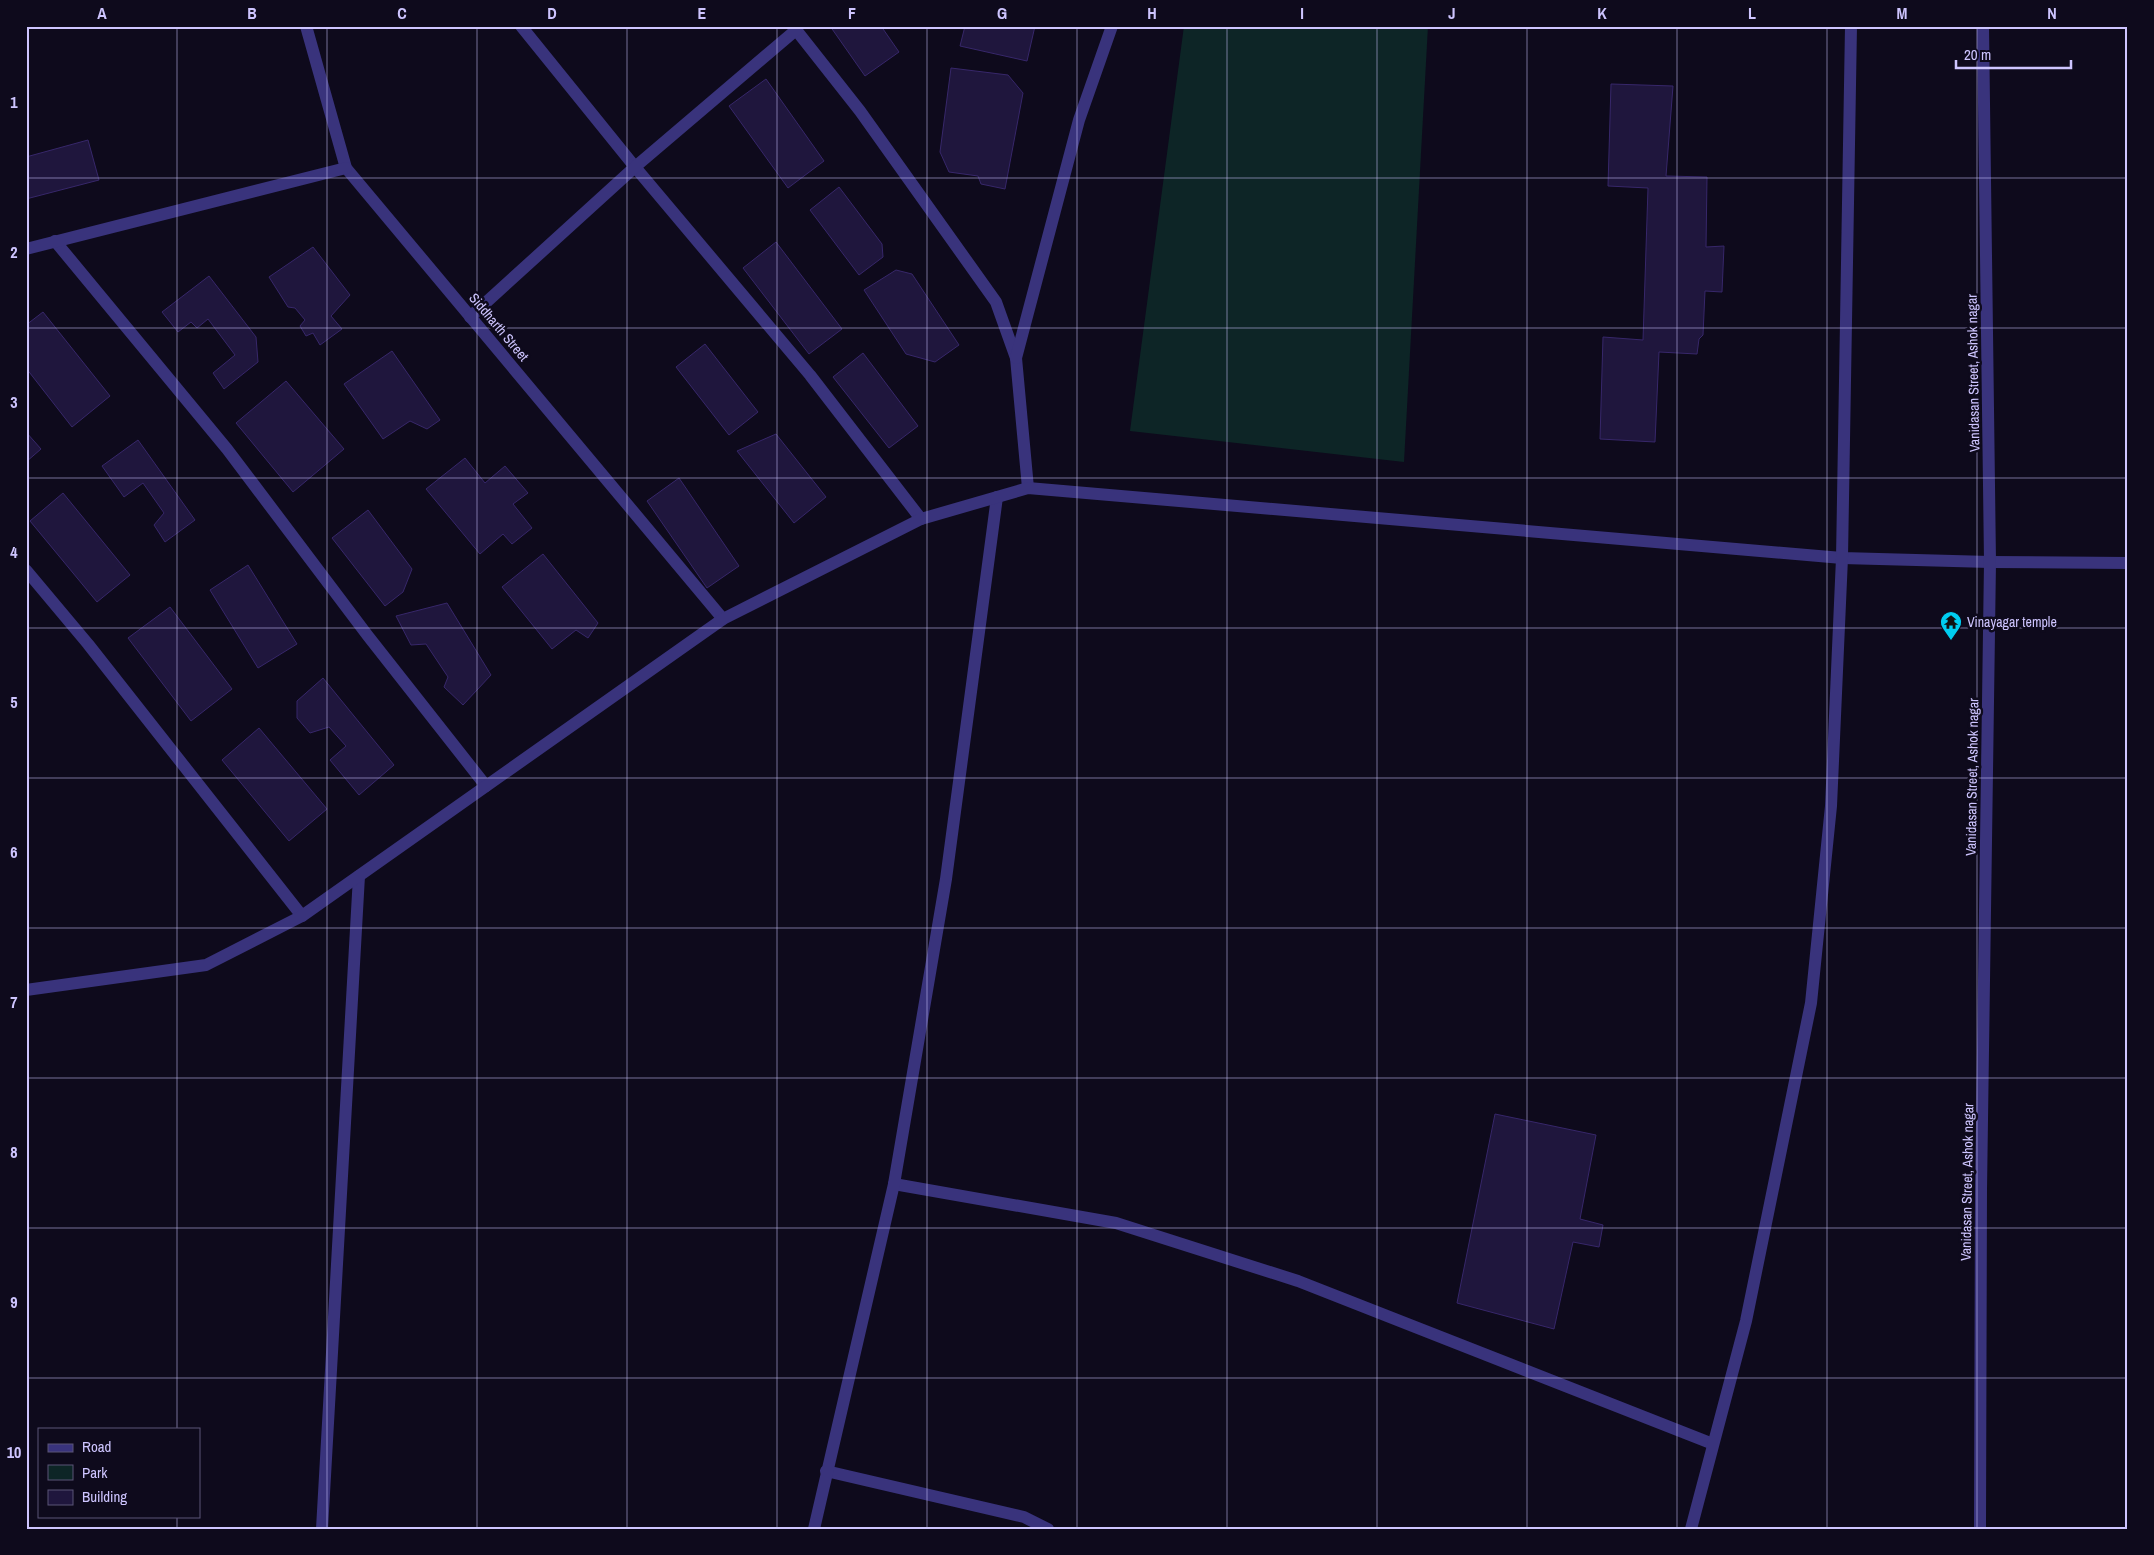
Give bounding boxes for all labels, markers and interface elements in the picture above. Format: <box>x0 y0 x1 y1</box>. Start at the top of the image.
text: A <box>97 2 107 24</box>
text: B <box>247 2 257 24</box>
text: C <box>397 2 407 24</box>
text: D <box>547 2 557 24</box>
text: E <box>698 2 707 24</box>
text: F <box>848 2 856 24</box>
text: G <box>997 2 1007 24</box>
text: H <box>1147 2 1157 24</box>
text: I <box>1300 2 1304 24</box>
text: J <box>1448 2 1456 24</box>
text: K <box>1597 2 1607 24</box>
text: L <box>1748 2 1756 24</box>
text: M <box>1897 2 1908 24</box>
text: N <box>2047 2 2057 24</box>
scale bar <box>1956 38 2072 70</box>
text: 20 m <box>1964 44 1991 65</box>
text: 1 <box>10 91 18 113</box>
text: 2 <box>10 241 18 263</box>
street label: Siddharth Street <box>465 289 533 365</box>
street label: Vanidasan Street, Ashok nagar <box>1963 294 1983 452</box>
text: 3 <box>10 391 18 413</box>
text: 4 <box>10 541 18 563</box>
temple icon: Vinayagar temple <box>1939 610 1963 641</box>
place label: Vinayagar temple <box>1967 613 2057 631</box>
text: 5 <box>10 691 18 713</box>
street label: Vanidasan Street, Ashok nagar <box>1962 698 1982 856</box>
text: 6 <box>10 841 18 863</box>
text: 7 <box>10 991 18 1013</box>
street label: Vanidasan Street, Ashok nagar <box>1957 1103 1977 1261</box>
text: 8 <box>10 1141 18 1163</box>
text: 9 <box>10 1291 18 1313</box>
legend <box>38 1428 200 1518</box>
text: Road <box>82 1436 111 1457</box>
text: 10 <box>7 1441 21 1463</box>
text: Park <box>82 1462 108 1483</box>
text: Building <box>82 1486 127 1507</box>

